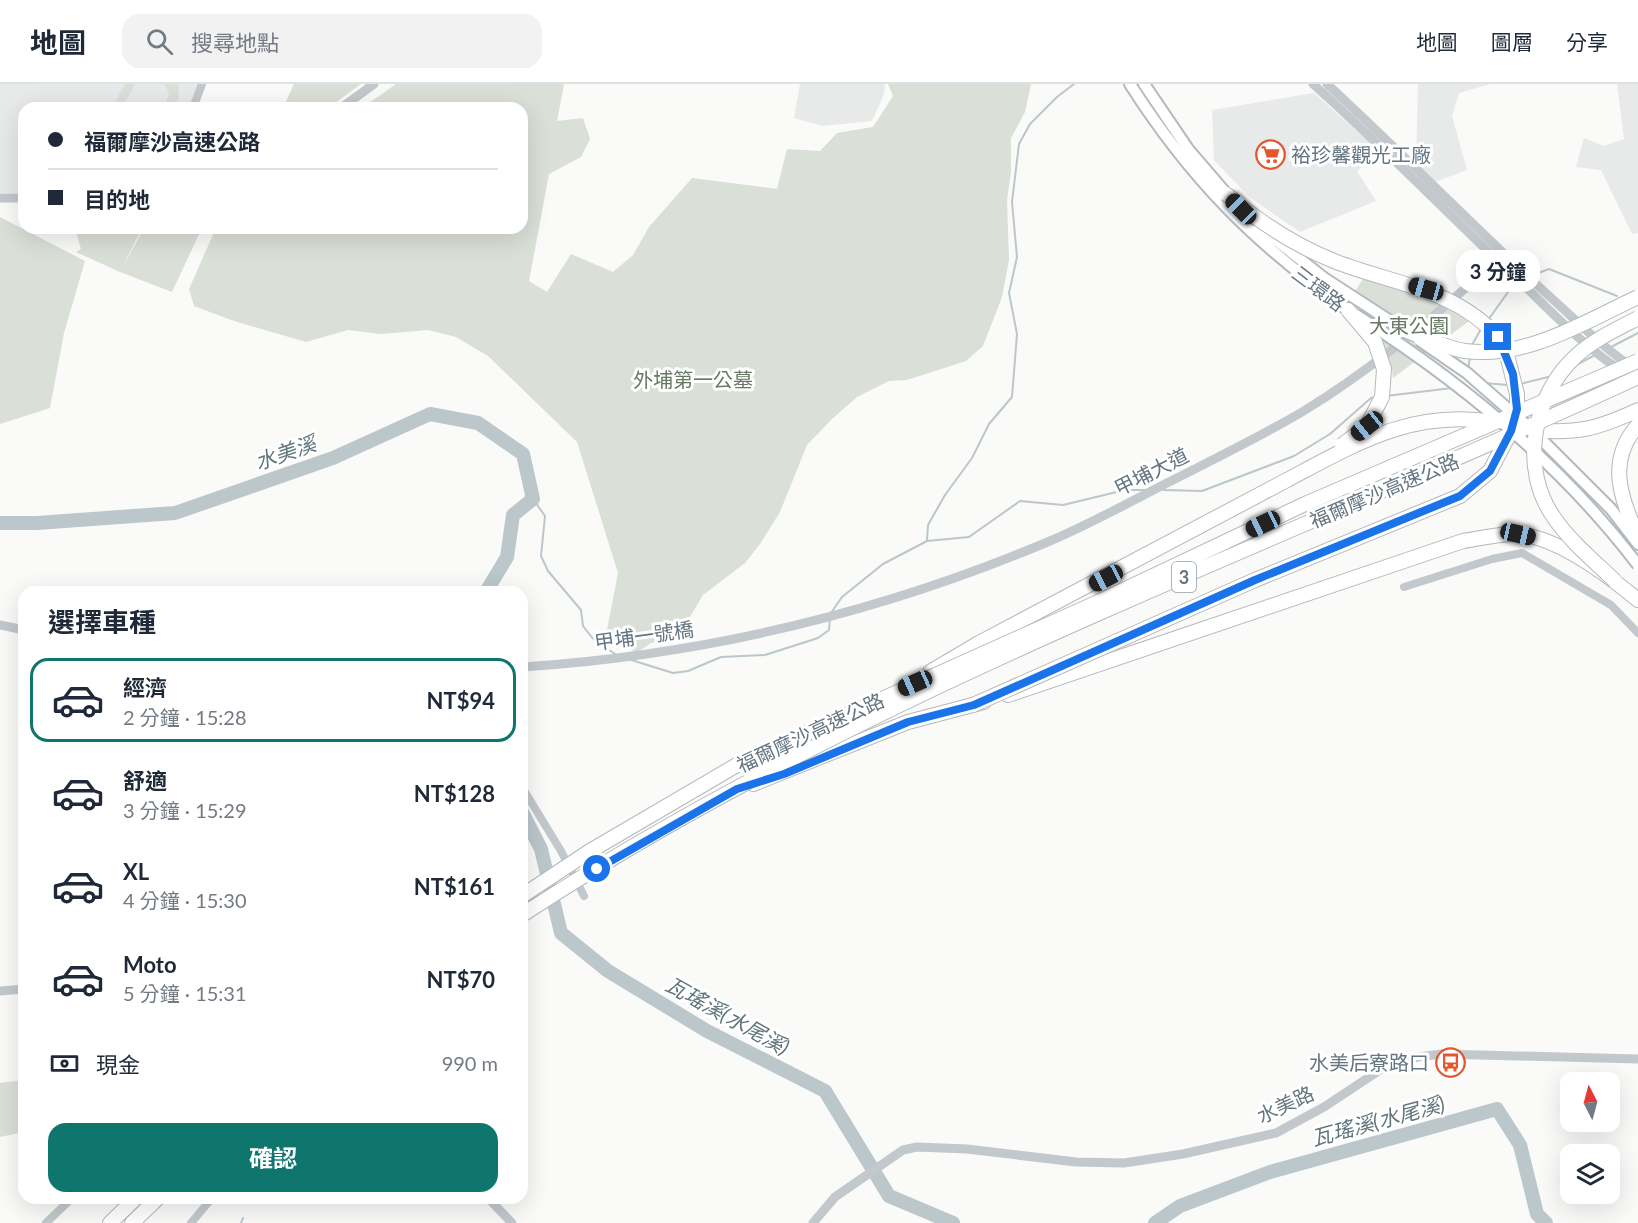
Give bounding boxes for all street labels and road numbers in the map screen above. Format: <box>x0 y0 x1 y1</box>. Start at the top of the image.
street label: 三環路 <box>1288 260 1350 316</box>
street label: 甲埔大道 <box>1110 442 1192 500</box>
street label: 福爾摩沙高速公路 <box>1306 448 1462 532</box>
road number: 3 <box>1172 562 1196 592</box>
street label: 甲埔一號橋 <box>593 616 695 654</box>
street label: 福爾摩沙高速公路 <box>732 687 888 777</box>
street label: 水美路 <box>1253 1080 1317 1128</box>

